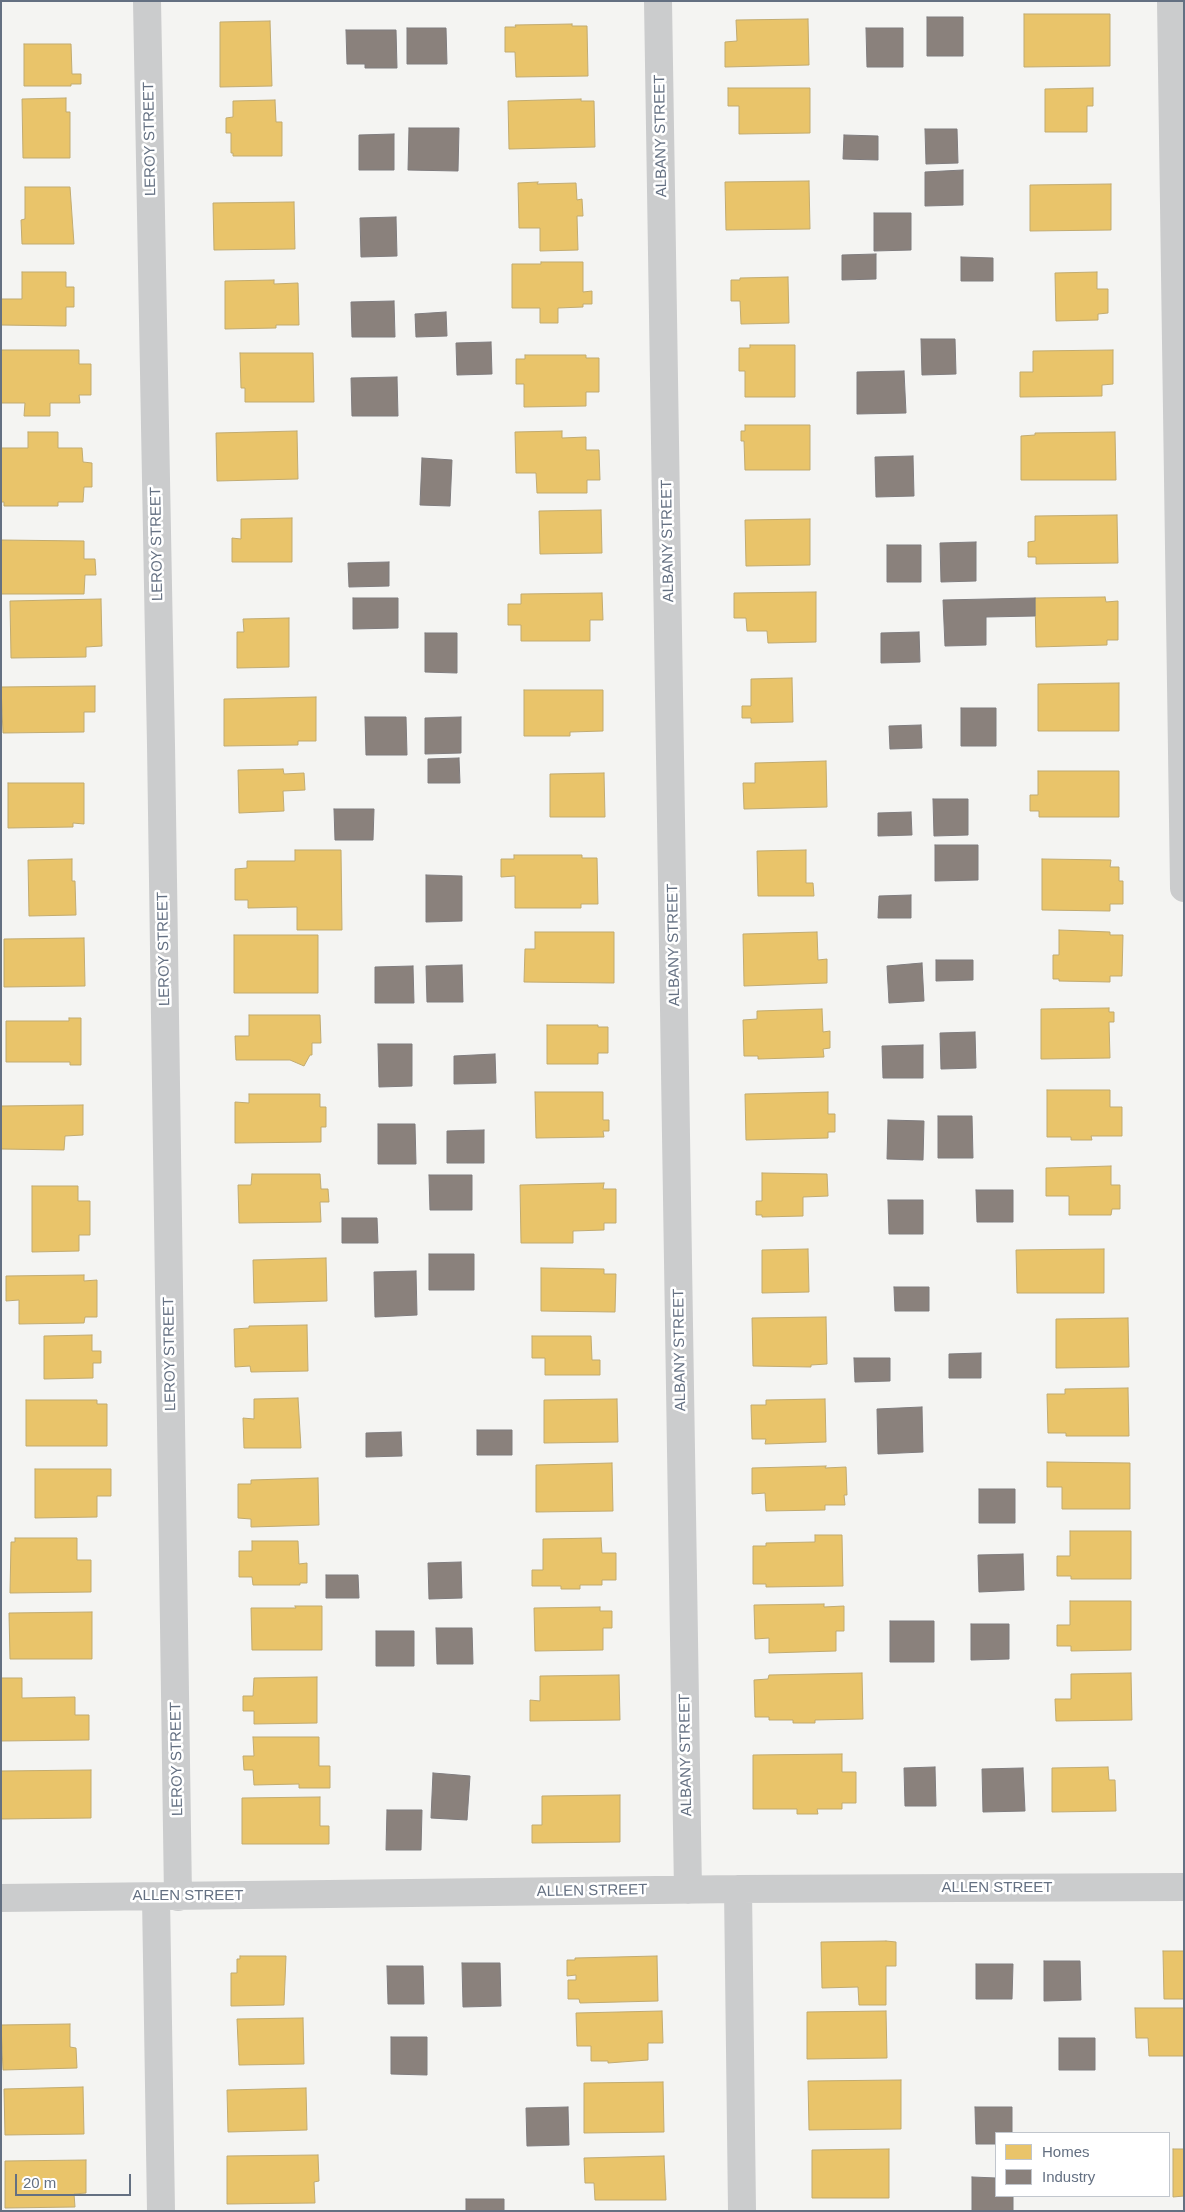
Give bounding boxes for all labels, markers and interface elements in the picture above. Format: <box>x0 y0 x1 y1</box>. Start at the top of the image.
street label: ALBANY STREET <box>651 75 671 197</box>
street label: LEROY STREET <box>140 82 160 196</box>
street label: ALBANY STREET <box>658 480 678 602</box>
street label: LEROY STREET <box>147 487 167 601</box>
street label: ALBANY STREET <box>664 884 684 1006</box>
street label: LEROY STREET <box>154 892 174 1006</box>
street label: ALBANY STREET <box>670 1289 690 1411</box>
street label: LEROY STREET <box>160 1297 180 1411</box>
street label: ALBANY STREET <box>676 1694 696 1816</box>
street label: LEROY STREET <box>167 1702 187 1816</box>
street label: ALLEN STREET <box>942 1879 1052 1897</box>
street label: ALLEN STREET <box>536 1881 648 1901</box>
street label: ALLEN STREET <box>133 1887 243 1905</box>
legend <box>995 2132 1170 2197</box>
text: Homes <box>1042 2143 1090 2160</box>
scale bar <box>18 2164 134 2196</box>
text: Industry <box>1042 2168 1095 2185</box>
text: 20 m <box>23 2174 56 2191</box>

